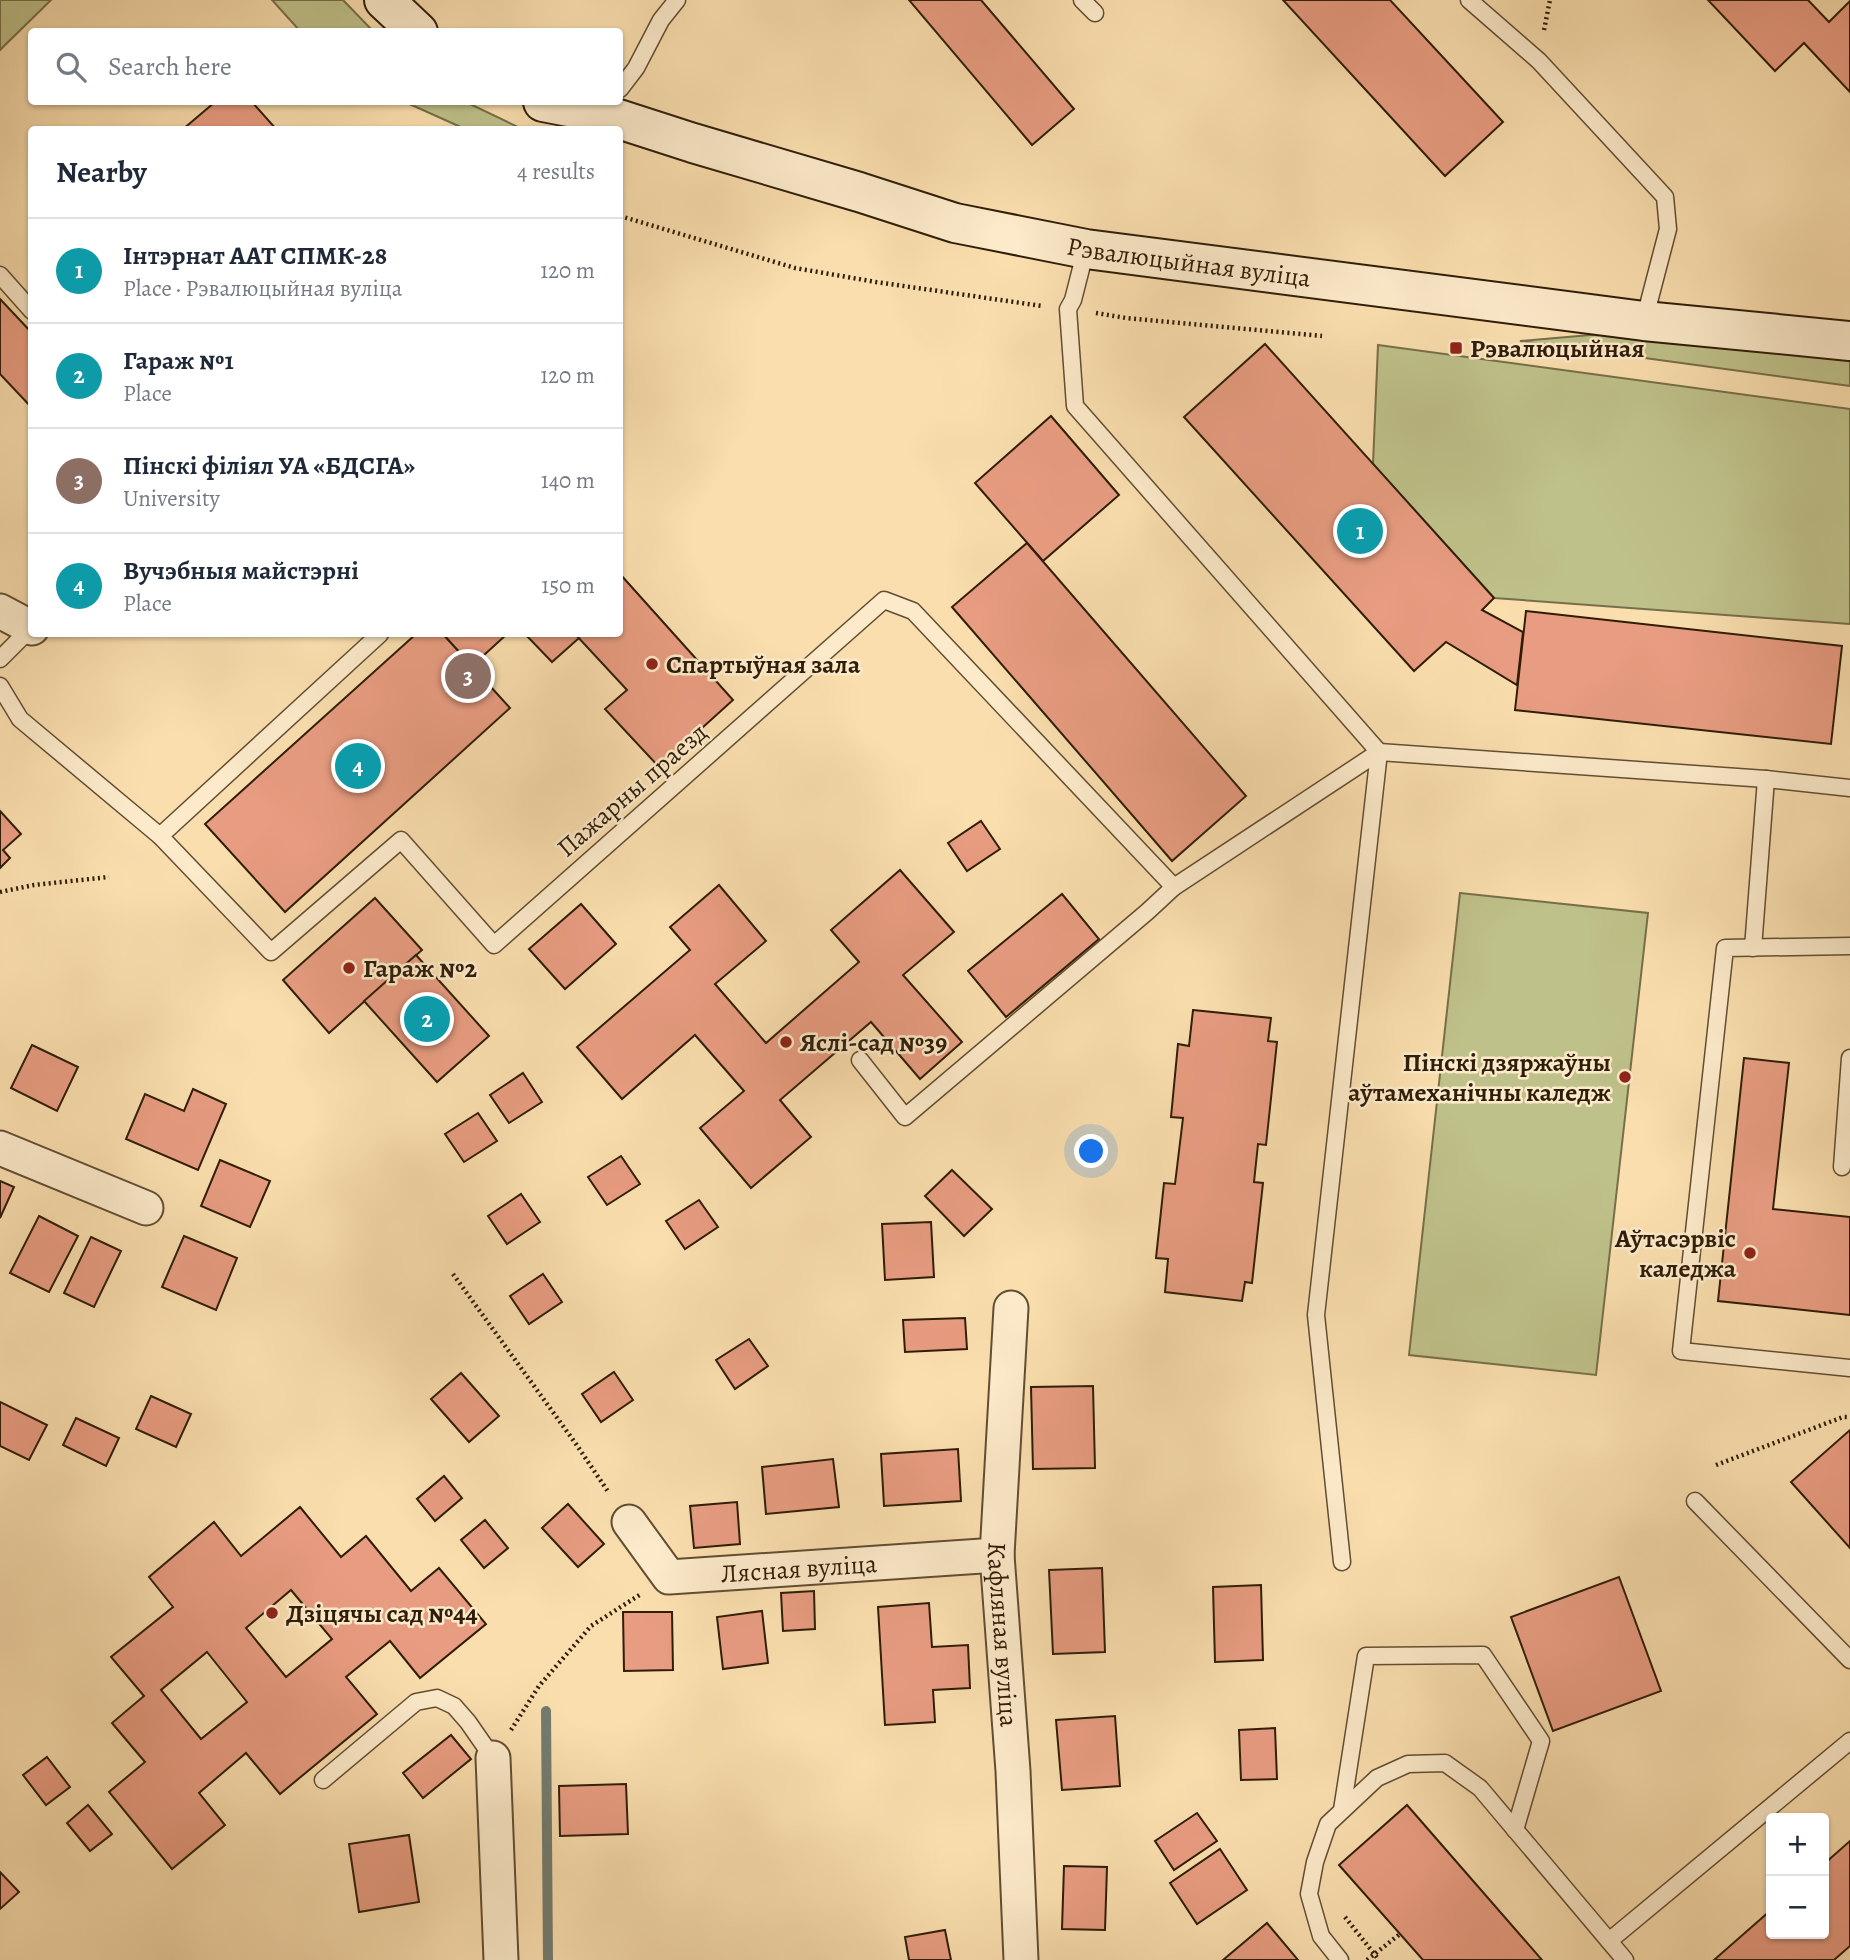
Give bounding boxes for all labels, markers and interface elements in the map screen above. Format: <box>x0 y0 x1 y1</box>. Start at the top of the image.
search box <box>28 28 623 105</box>
icon: search <box>52 48 90 86</box>
text: Search here <box>108 49 232 84</box>
text: Nearby <box>56 152 147 192</box>
text: 4 results <box>517 156 595 187</box>
street label: Рэвалюцыйная вуліца <box>1064 228 1313 295</box>
text: Інтэрнат ААТ СПМК-28 <box>123 238 387 273</box>
text: 1 <box>75 255 83 286</box>
text: 120 m <box>540 255 595 286</box>
text: Place · Рэвалюцыйная вуліца <box>123 273 402 304</box>
place label: Рэвалюцыйная <box>1470 331 1645 366</box>
marker: Рэвалюцыйная <box>1448 340 1464 356</box>
text: Гараж №1 <box>123 343 234 378</box>
text: 2 <box>73 360 85 391</box>
text: 120 m <box>540 360 595 391</box>
text: Place <box>123 378 172 409</box>
text: Пінскі філіял УА «БДСГА» <box>123 448 415 483</box>
text: 3 <box>74 465 84 496</box>
text: 140 m <box>541 465 595 496</box>
text: University <box>123 483 220 514</box>
pin: 1 <box>1337 505 1383 557</box>
text: Вучэбныя майстэрні <box>123 553 359 588</box>
text: 4 <box>74 570 84 601</box>
text: 150 m <box>541 570 595 601</box>
text: Place <box>123 588 172 619</box>
place label: Спартыўная зала <box>666 647 861 682</box>
pin: 3 <box>445 650 491 702</box>
marker: Спартыўная зала <box>644 656 660 672</box>
street label: Пажарны праезд <box>549 715 715 865</box>
pin: 4 <box>335 740 381 792</box>
place label: Гараж №2 <box>363 951 477 986</box>
marker: Гараж №2 <box>341 960 357 976</box>
pin: 2 <box>404 993 450 1045</box>
place label: Яслі-сад №39 <box>800 1025 947 1060</box>
marker: Яслі-сад №39 <box>778 1034 794 1050</box>
place label: Пінскі дзяржаўны аўтамеханічны каледж <box>1348 1045 1611 1110</box>
marker: Пінскі дзяржаўны аўтамеханічны каледж <box>1617 1069 1633 1085</box>
your location <box>1074 1134 1108 1168</box>
place label: Аўтасэрвіс каледжа <box>1614 1221 1737 1286</box>
marker: Аўтасэрвіс каледжа <box>1742 1245 1758 1261</box>
street label: Кафляная вуліца <box>979 1541 1027 1728</box>
street label: Лясная вуліца <box>719 1546 878 1591</box>
place label: Дзіцячы сад №44 <box>286 1596 478 1631</box>
marker: Дзіцячы сад №44 <box>264 1605 280 1621</box>
map controls <box>1766 1813 1829 1939</box>
button: + <box>1766 1813 1829 1876</box>
button: − <box>1766 1876 1829 1939</box>

